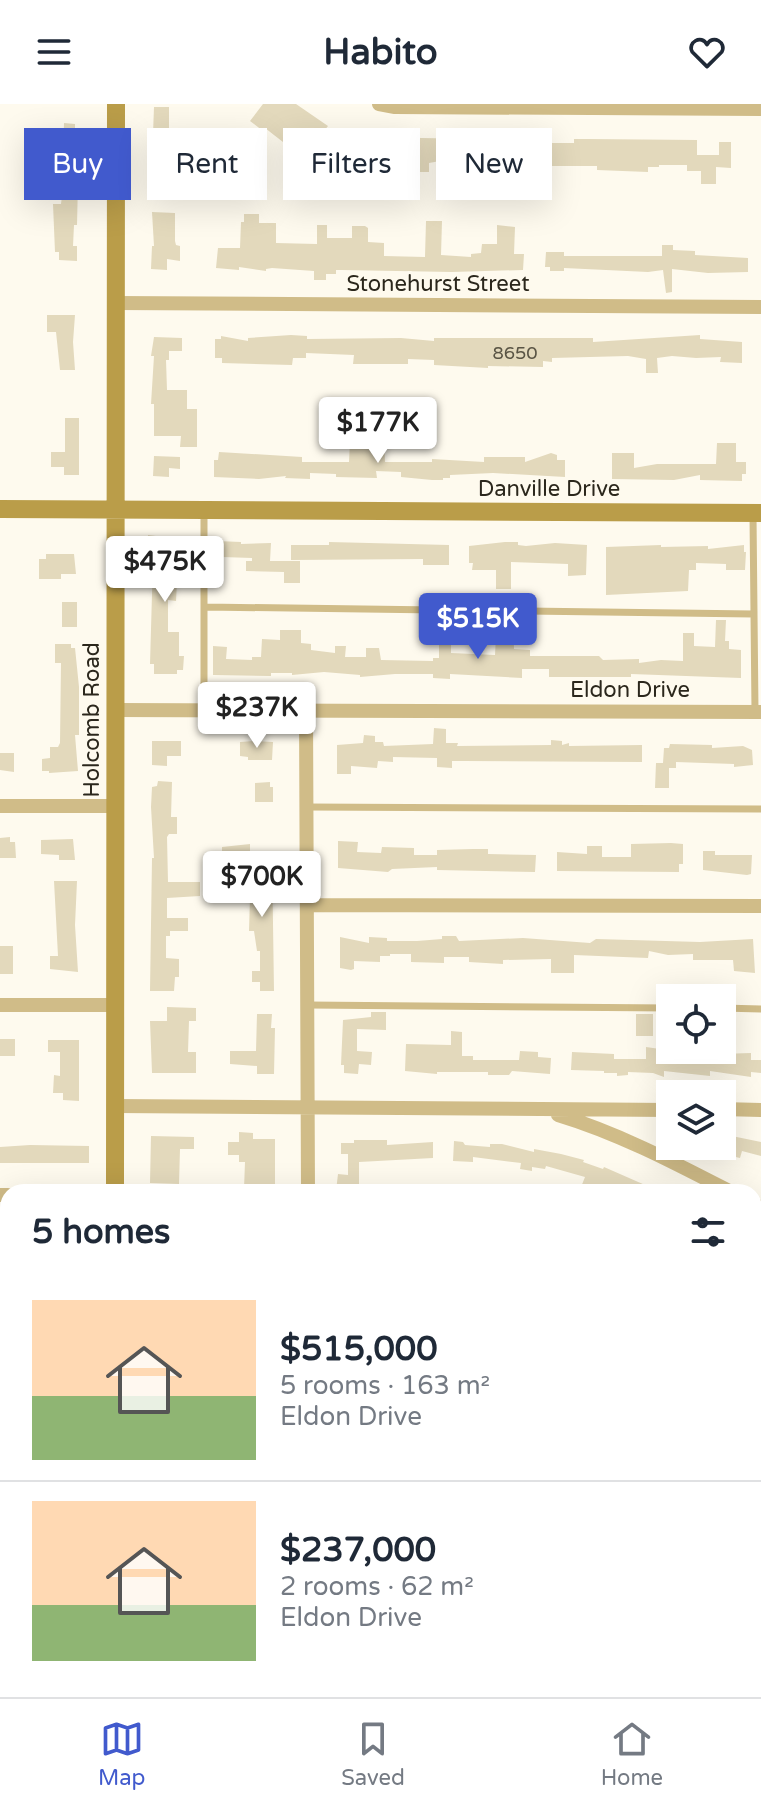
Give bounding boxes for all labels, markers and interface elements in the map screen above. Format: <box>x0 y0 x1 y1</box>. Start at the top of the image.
icon: menu <box>32 30 76 74</box>
icon: heart <box>685 30 729 74</box>
text: Habito <box>323 31 438 74</box>
chip: Buy <box>24 128 131 200</box>
chip: Rent <box>147 128 267 200</box>
chip: Filters <box>283 128 420 200</box>
chip: New <box>436 128 552 200</box>
street label: Stonehurst Street <box>346 271 530 297</box>
house number: 8650 <box>492 342 538 364</box>
pin: $177K <box>322 397 434 465</box>
text: $177K <box>337 407 419 438</box>
street label: Danville Drive <box>478 476 620 502</box>
pin: $475K <box>109 536 221 604</box>
text: $475K <box>124 546 206 577</box>
pin: $515K <box>422 593 534 661</box>
text: $515K <box>437 603 519 634</box>
street label: Holcomb Road <box>79 642 105 798</box>
street label: Eldon Drive <box>570 677 690 703</box>
pin: $237K <box>201 682 313 750</box>
text: $237K <box>216 692 298 723</box>
pin: $700K <box>206 851 318 919</box>
text: $700K <box>221 861 303 892</box>
map controls <box>656 984 736 1160</box>
button: locate <box>656 984 736 1064</box>
button: layers <box>656 1080 736 1160</box>
icon: filters <box>686 1210 730 1254</box>
text: 5 homes <box>32 1212 170 1253</box>
text: $515,000 <box>280 1329 438 1370</box>
icon: home <box>96 1332 192 1428</box>
text: 5 rooms · 163 m² <box>280 1370 490 1401</box>
text: Eldon Drive <box>280 1401 422 1432</box>
text: $237,000 <box>280 1530 436 1571</box>
icon: home <box>96 1533 192 1629</box>
text: 2 rooms · 62 m² <box>280 1571 474 1602</box>
text: Eldon Drive <box>280 1602 422 1633</box>
tab: Map <box>98 1717 145 1791</box>
tab: Saved <box>341 1717 405 1791</box>
tab: Home <box>601 1717 663 1791</box>

